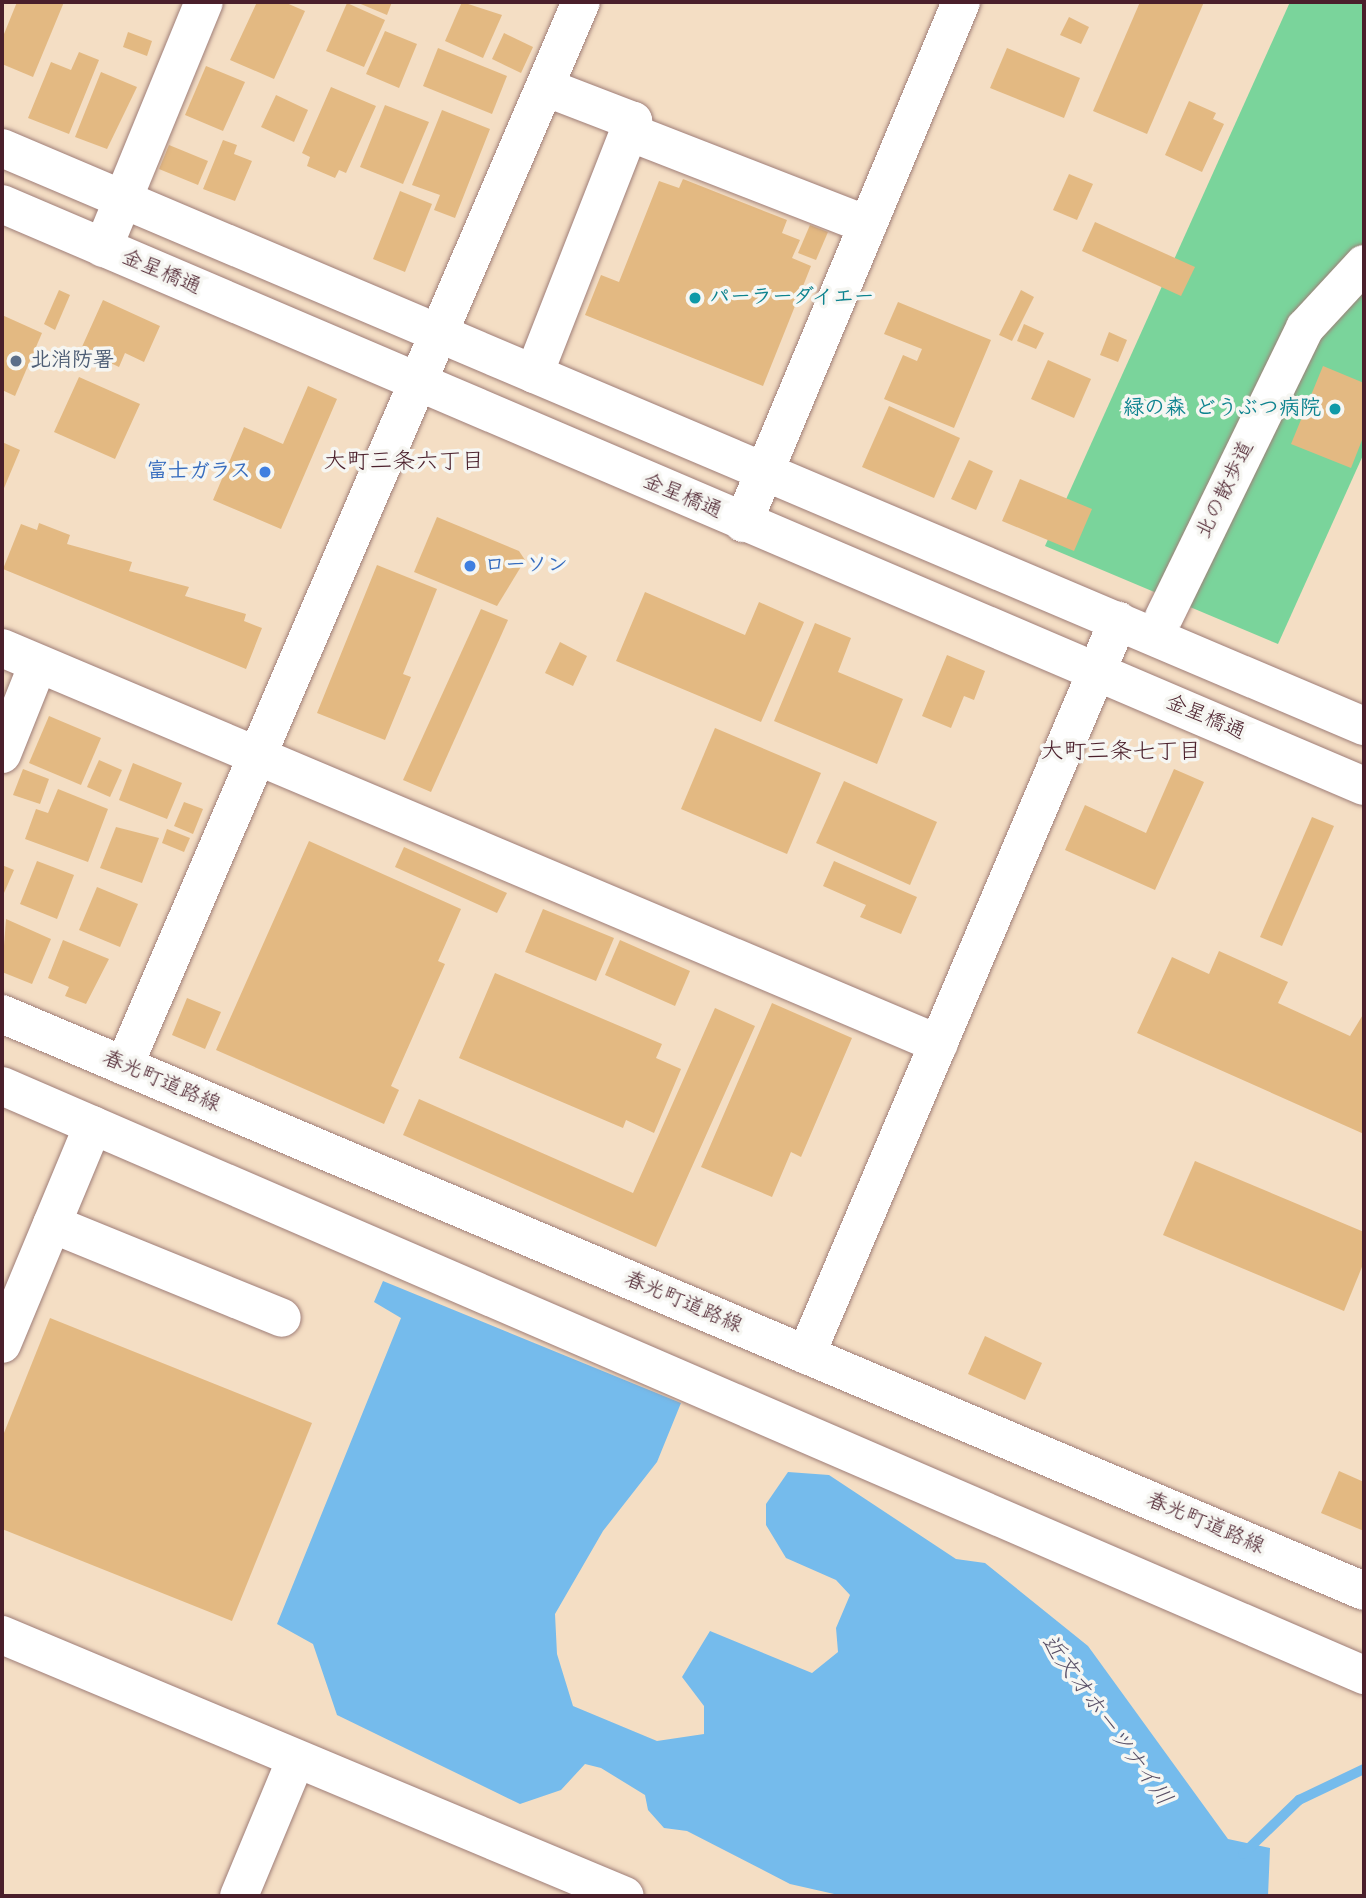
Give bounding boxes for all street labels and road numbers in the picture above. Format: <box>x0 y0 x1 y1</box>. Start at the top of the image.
street label: 金星橋通 <box>117 245 205 301</box>
street label: 北の散歩道 <box>1192 437 1260 543</box>
street label: 金星橋通 <box>638 469 726 525</box>
street label: 金星橋通 <box>1161 690 1249 746</box>
street label: 春光町道路線 <box>98 1046 224 1118</box>
street label: 春光町道路線 <box>620 1267 746 1339</box>
street label: 春光町道路線 <box>1142 1488 1268 1560</box>

